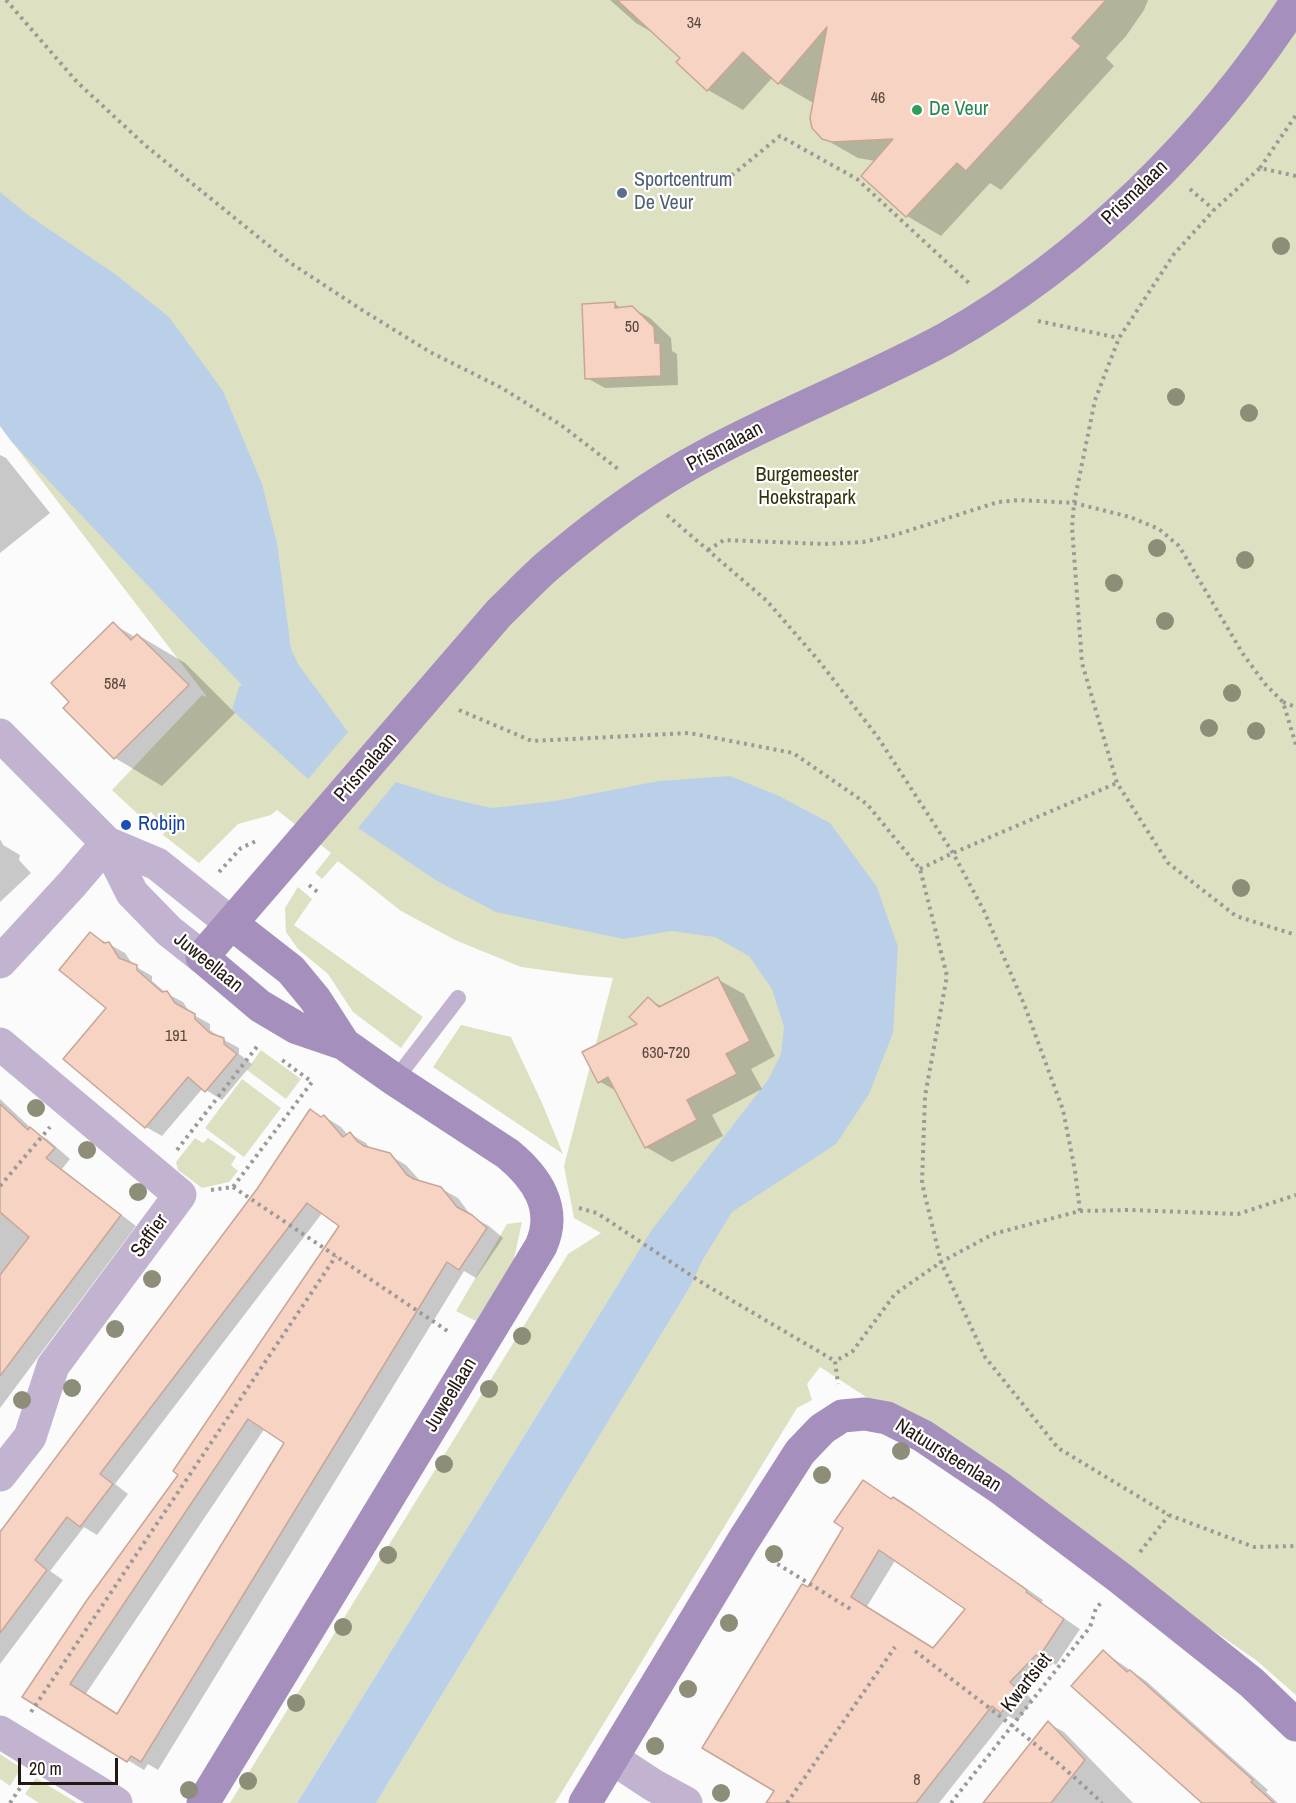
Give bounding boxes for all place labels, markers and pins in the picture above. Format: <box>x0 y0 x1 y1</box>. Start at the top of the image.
place label: De Veur <box>929 98 988 122</box>
marker: De Veur <box>910 103 924 117</box>
place label: Sportcentrum De Veur <box>634 169 732 216</box>
marker: Sportcentrum De Veur <box>615 186 629 200</box>
place label: Robijn <box>138 813 185 837</box>
marker: Robijn <box>119 818 133 832</box>

